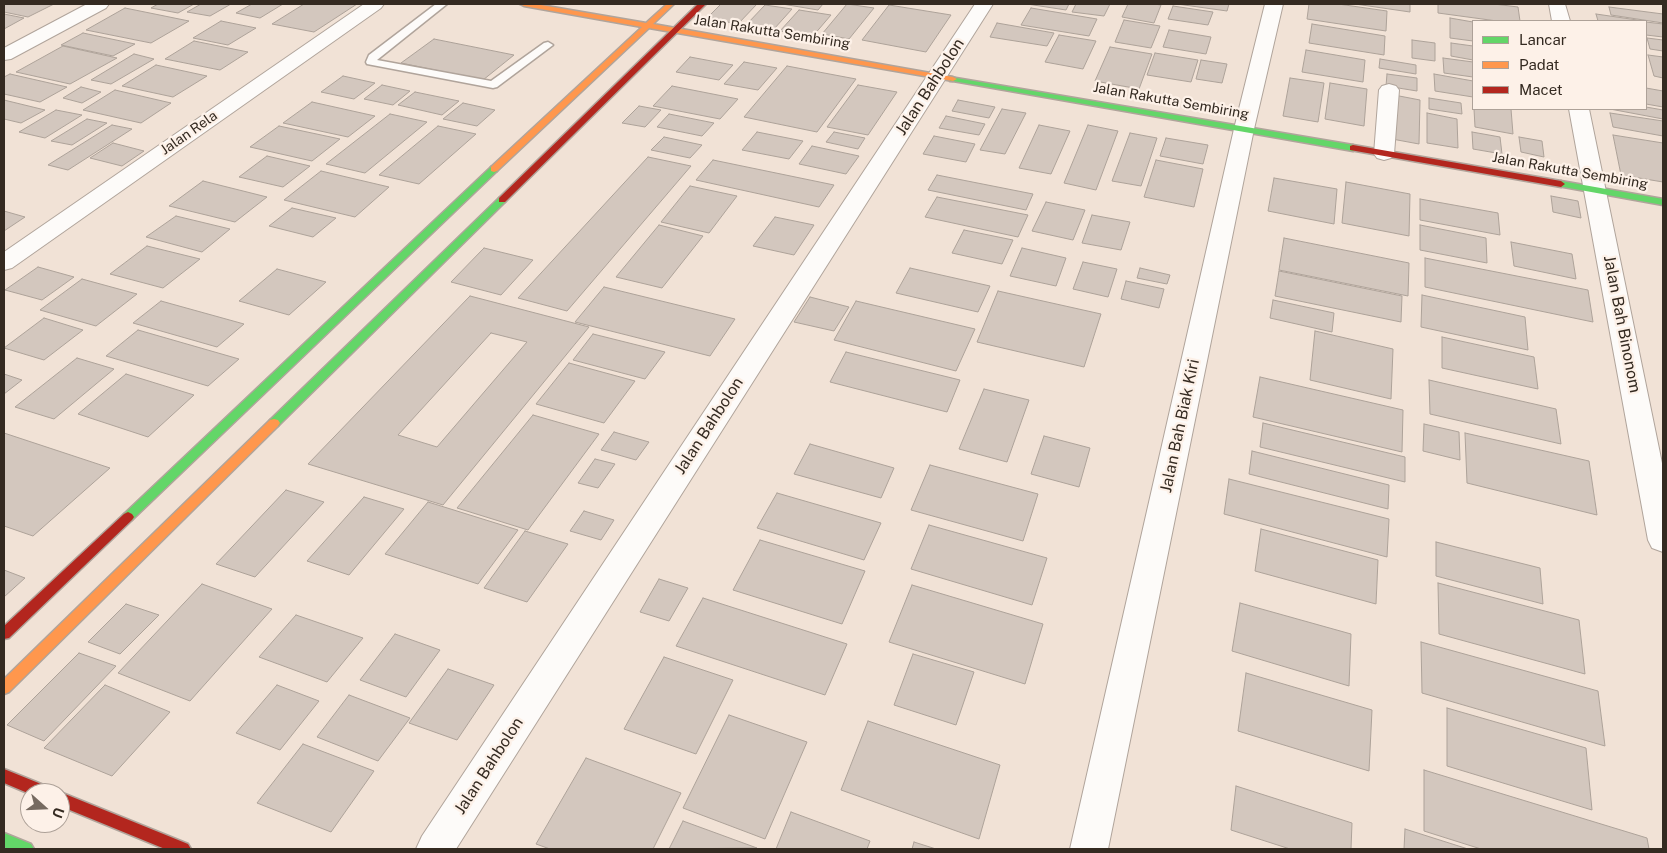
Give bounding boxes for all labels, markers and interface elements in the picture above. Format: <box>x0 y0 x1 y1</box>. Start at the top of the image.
street label: Jalan Rakutta Sembiring <box>693 11 851 53</box>
legend <box>1472 20 1647 110</box>
text: Lancar <box>1519 31 1567 48</box>
street label: Jalan Bahbolon <box>891 35 969 139</box>
text: Padat <box>1519 56 1559 73</box>
street label: Jalan Rakutta Sembiring <box>1092 79 1250 123</box>
text: Macet <box>1519 81 1563 98</box>
street label: Jalan Rela <box>157 107 221 159</box>
street label: Jalan Rakutta Sembiring <box>1491 149 1649 193</box>
street label: Jalan Bah Binonom <box>1599 254 1645 394</box>
street label: Jalan Bah Biak Kiri <box>1156 357 1204 495</box>
street label: Jalan Bahbolon <box>670 374 748 478</box>
street label: Jalan Bahbolon <box>450 714 528 818</box>
north arrow <box>20 783 70 833</box>
text: U <box>49 805 67 820</box>

